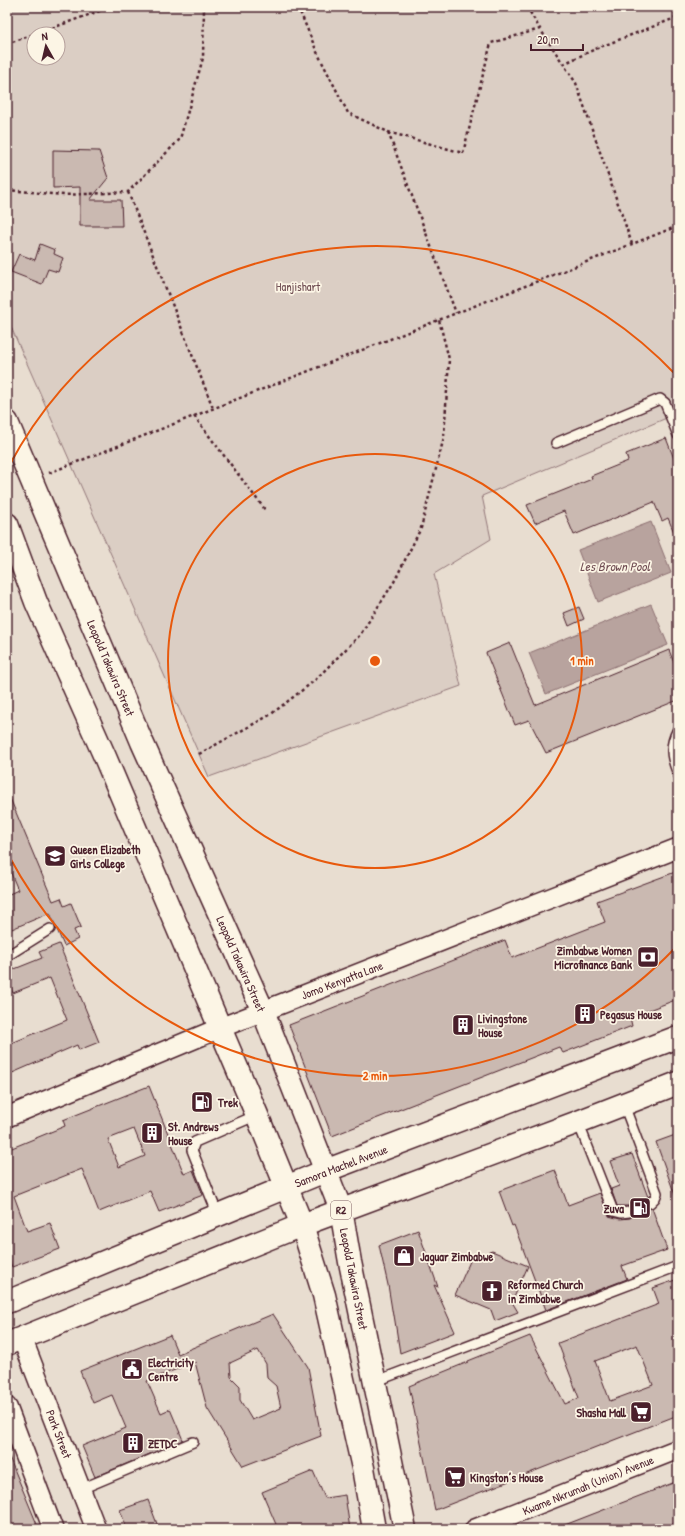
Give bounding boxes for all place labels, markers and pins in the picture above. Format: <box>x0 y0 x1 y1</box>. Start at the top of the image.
centre of rings <box>368 654 382 668</box>
place label: Queen Elizabeth Girls College <box>70 841 141 873</box>
school or university icon: Queen Elizabeth Girls College <box>42 843 68 869</box>
place label: Zimbabwe Women Microfinance Bank <box>554 942 633 973</box>
bank icon: Zimbabwe Women Microfinance Bank <box>635 944 661 970</box>
building icon: Pegasus House <box>572 1001 598 1027</box>
place label: Pegasus House <box>600 1006 662 1024</box>
place label: Livingstone House <box>478 1010 527 1041</box>
building icon: Livingstone House <box>450 1012 476 1038</box>
fuel station icon: Trek <box>189 1089 215 1115</box>
place label: Trek <box>217 1094 238 1111</box>
place label: St. Andrews House <box>168 1118 219 1149</box>
building icon: St. Andrews House <box>139 1120 165 1146</box>
fuel station icon: Zuva <box>627 1195 653 1221</box>
place label: Zuva <box>604 1200 624 1217</box>
shop icon: Jaguar Zimbabwe <box>391 1243 417 1269</box>
place label: Jaguar Zimbabwe <box>420 1248 493 1266</box>
place label: Reformed Church in Zimbabwe <box>508 1276 584 1307</box>
church icon: Reformed Church in Zimbabwe <box>479 1278 505 1304</box>
place label: Electricity Centre <box>148 1354 194 1385</box>
public building icon: Electricity Centre <box>119 1356 145 1382</box>
supermarket icon: Shasha Mall <box>628 1399 654 1425</box>
place label: Shasha Mall <box>577 1404 627 1421</box>
building icon: ZETDC <box>120 1430 146 1456</box>
place label: ZETDC <box>148 1435 178 1452</box>
supermarket icon: Kingston’s House <box>442 1464 468 1490</box>
place label: Kingston’s House <box>470 1469 544 1487</box>

